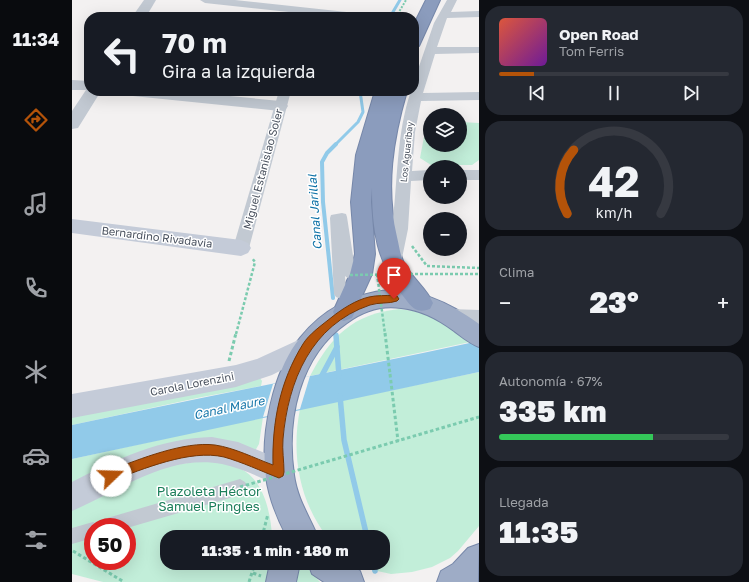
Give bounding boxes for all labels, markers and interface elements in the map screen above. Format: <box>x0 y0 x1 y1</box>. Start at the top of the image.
text: Open Road <box>559 25 639 43</box>
text: 70 m <box>162 26 227 59</box>
text: 11:34 <box>13 28 59 50</box>
icon: left <box>96 28 148 80</box>
text: Tom Ferris <box>559 43 624 59</box>
text: Gira a la izquierda <box>162 60 315 82</box>
icon: previous <box>526 82 548 104</box>
icon: pause <box>603 82 625 104</box>
icon: next <box>680 82 702 104</box>
icon: directions <box>22 106 50 134</box>
street label: Miguel Estanislao Soler <box>240 107 285 230</box>
map controls <box>423 108 467 256</box>
button: layers <box>423 108 467 152</box>
street label: Los Aguaribay <box>398 121 415 183</box>
text: 42 <box>588 156 640 206</box>
button: + <box>423 160 467 204</box>
water label: Canal Jarillal <box>304 173 325 250</box>
icon: music <box>22 190 50 218</box>
text: km/h <box>596 203 632 220</box>
button: − <box>423 212 467 256</box>
street label: Bernardino Rivadavia <box>101 223 213 250</box>
pin <box>377 258 411 299</box>
icon: arrive <box>383 264 405 286</box>
text: Clima <box>499 264 534 280</box>
icon: phone <box>22 274 50 302</box>
text: 23° <box>589 284 639 320</box>
text: − <box>499 289 511 316</box>
text: + <box>717 289 729 316</box>
icon: climate <box>22 358 50 386</box>
street label: Carola Lorenzini <box>149 369 235 398</box>
text: Autonomía · 67% <box>499 373 603 389</box>
water label: Canal Maure <box>192 392 267 422</box>
text: 335 km <box>499 393 607 429</box>
icon: car <box>22 442 50 470</box>
position arrow <box>90 455 132 497</box>
park label: Plazoleta Héctor Samuel Pringles <box>157 483 261 514</box>
text: Llegada <box>499 494 549 510</box>
text: 11:35 <box>499 514 578 550</box>
speed limit sign: 50 <box>84 518 136 570</box>
icon: filters <box>22 526 50 554</box>
text: 11:35 · 1 min · 180 m <box>201 541 349 559</box>

